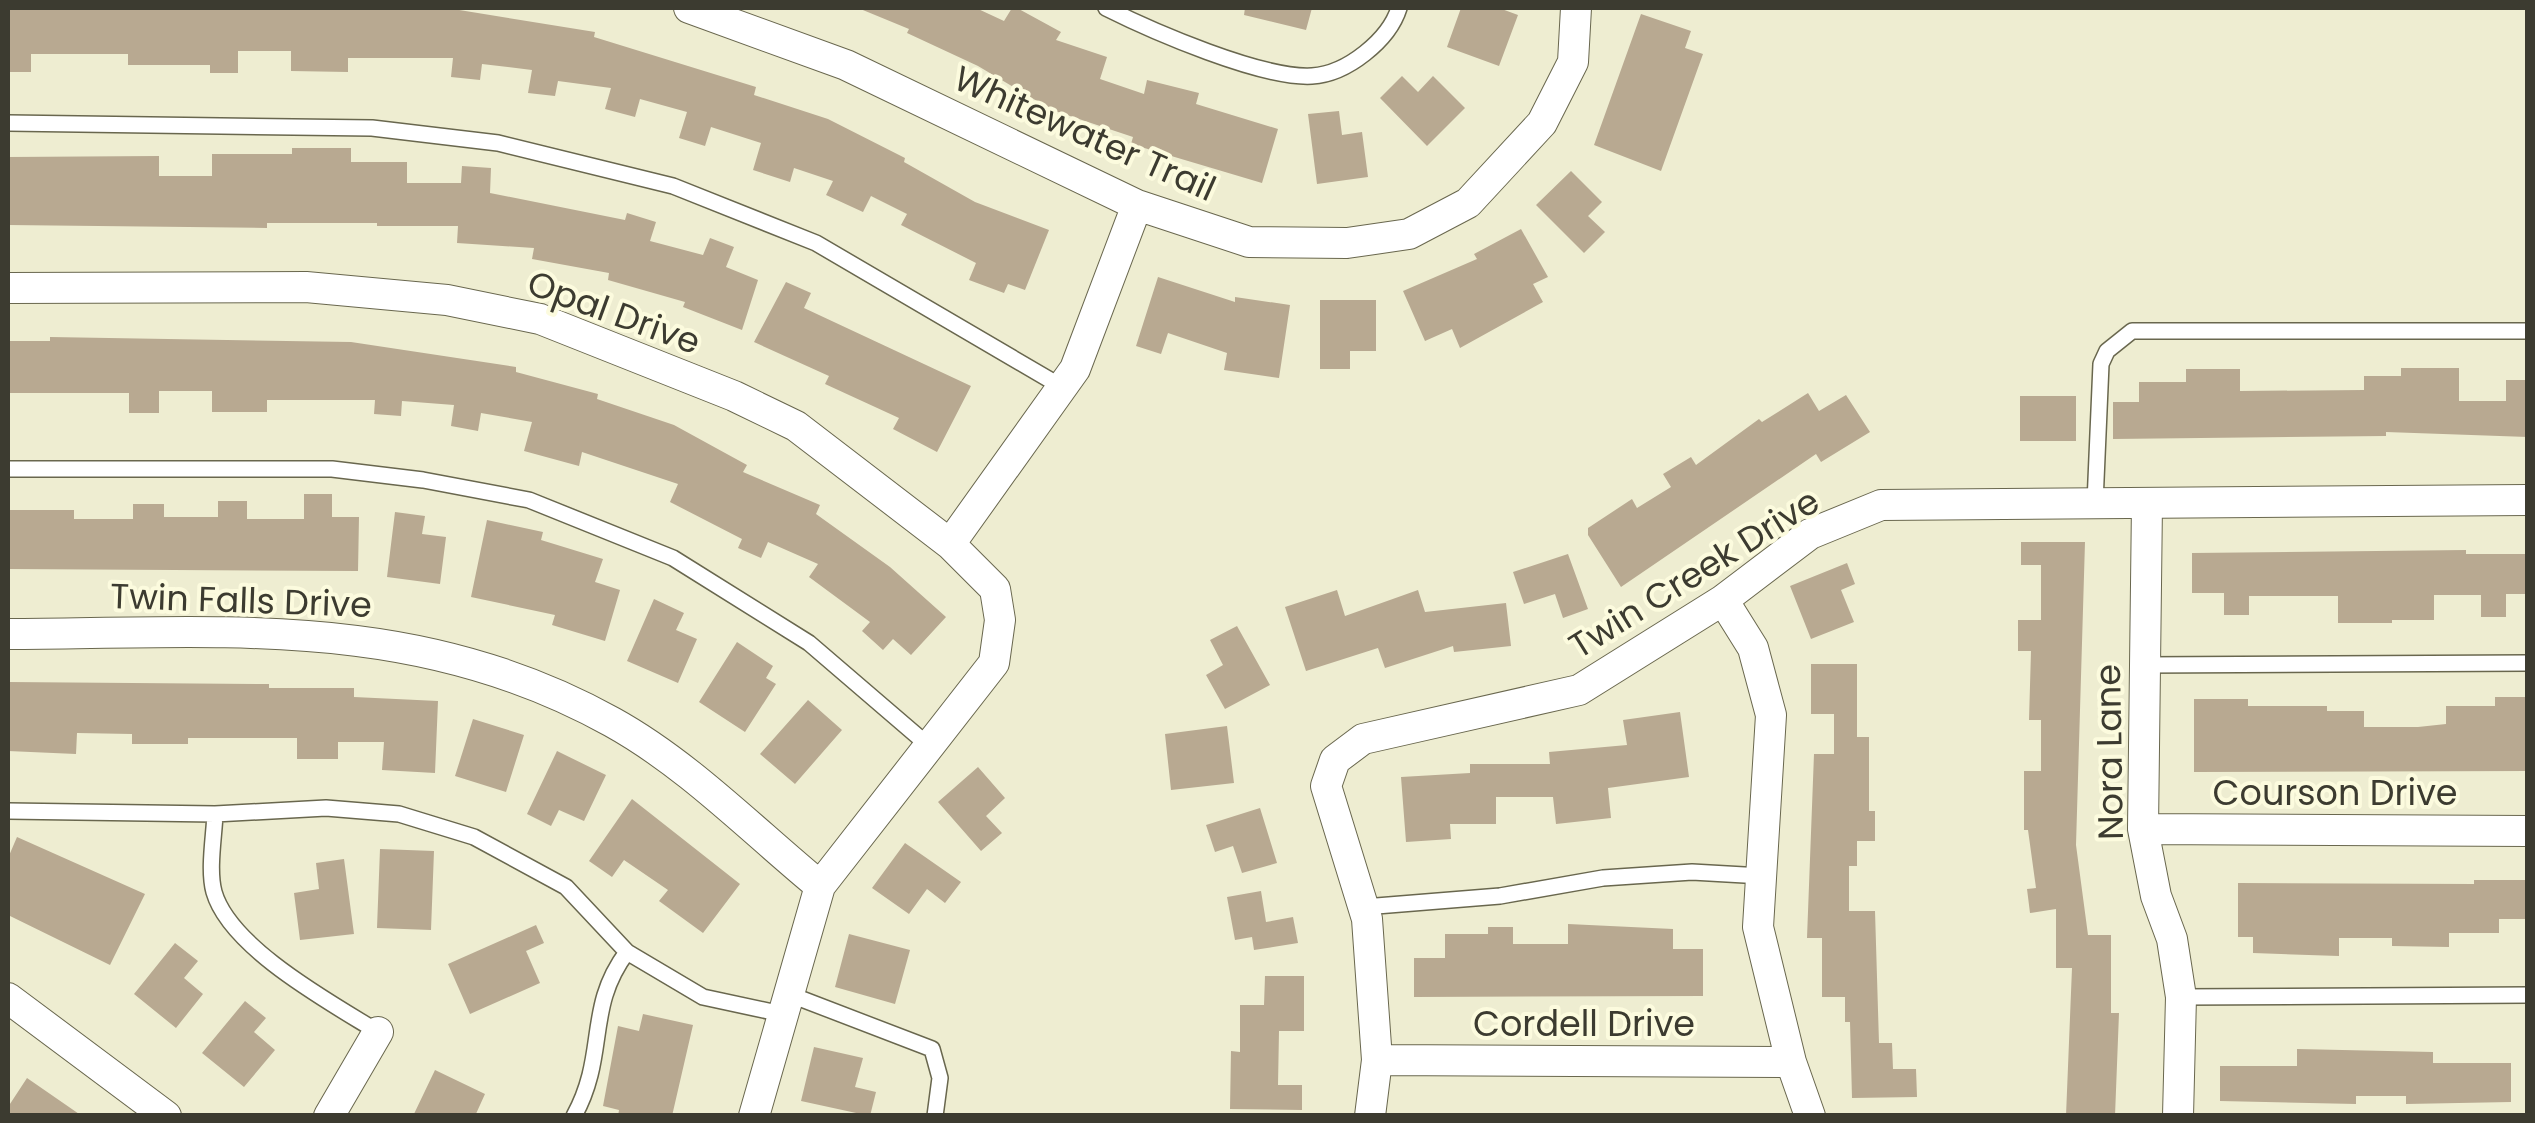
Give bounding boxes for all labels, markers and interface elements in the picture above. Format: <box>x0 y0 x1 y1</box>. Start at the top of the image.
street label: Whitewater Trail <box>946 53 1224 213</box>
street label: Opal Drive <box>521 258 707 366</box>
street label: Twin Creek Drive <box>1559 476 1829 670</box>
street label: Twin Falls Drive <box>109 571 373 629</box>
street label: Nora Lane <box>2083 664 2135 840</box>
street label: Courson Drive <box>2212 768 2458 817</box>
street label: Cordell Drive <box>1473 999 1695 1048</box>

